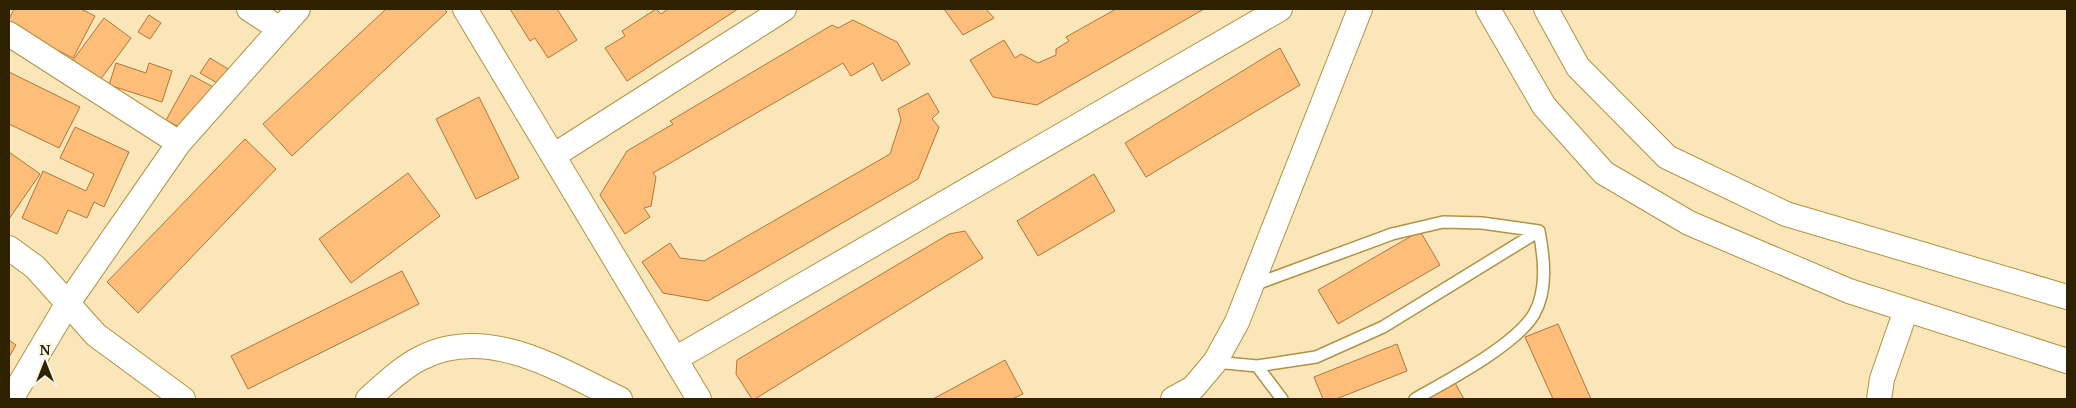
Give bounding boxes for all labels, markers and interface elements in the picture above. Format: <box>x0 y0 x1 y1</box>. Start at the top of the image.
north arrow <box>20 338 70 388</box>
text: N <box>39 340 51 359</box>

